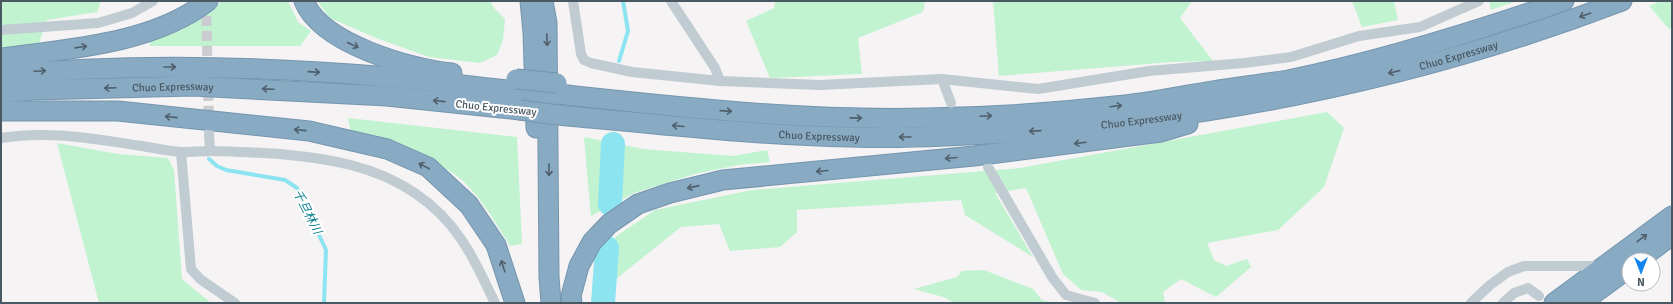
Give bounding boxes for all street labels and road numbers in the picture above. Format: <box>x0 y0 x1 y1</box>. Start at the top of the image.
street label: Chuo Expressway <box>1418 38 1500 73</box>
street label: Chuo Expressway <box>132 79 215 94</box>
street label: Chuo Expressway <box>455 97 538 119</box>
street label: Chuo Expressway <box>1100 108 1183 131</box>
street label: Chuo Expressway <box>778 128 861 144</box>

